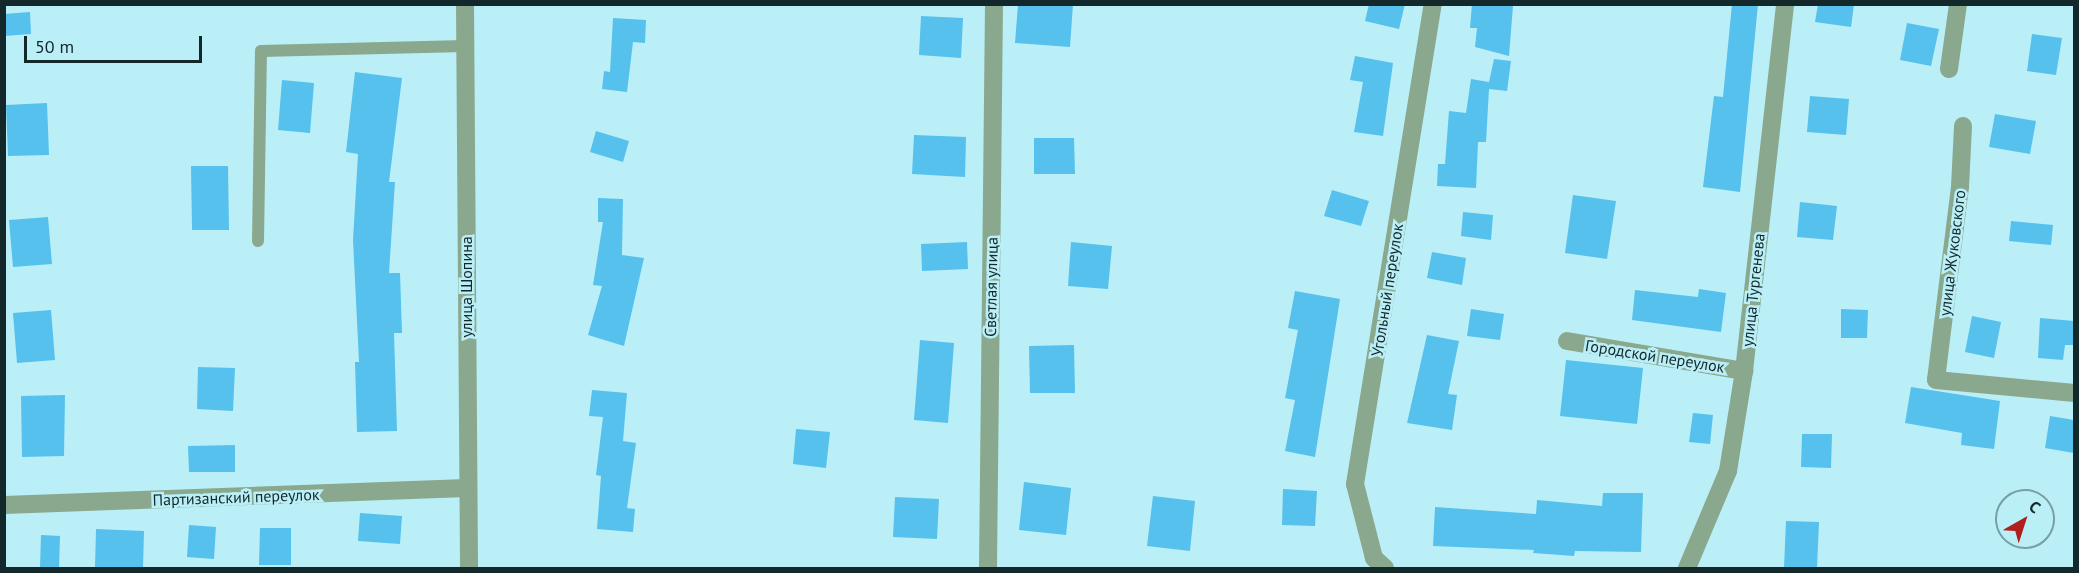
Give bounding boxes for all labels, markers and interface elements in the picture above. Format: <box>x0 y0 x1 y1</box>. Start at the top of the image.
scale bar <box>27 24 206 62</box>
text: 50 m <box>35 35 74 58</box>
street label: улица Жуковского <box>1935 189 1969 317</box>
street label: Угольный переулок <box>1367 222 1407 358</box>
street label: улица Тургенева <box>1737 232 1769 348</box>
street label: улица Шопина <box>456 236 476 338</box>
street label: Светлая улица <box>981 237 1001 337</box>
street label: Городской переулок <box>1584 336 1726 376</box>
street label: Партизанский переулок <box>152 484 320 510</box>
north arrow <box>1995 489 2055 549</box>
text: С <box>2025 496 2045 517</box>

